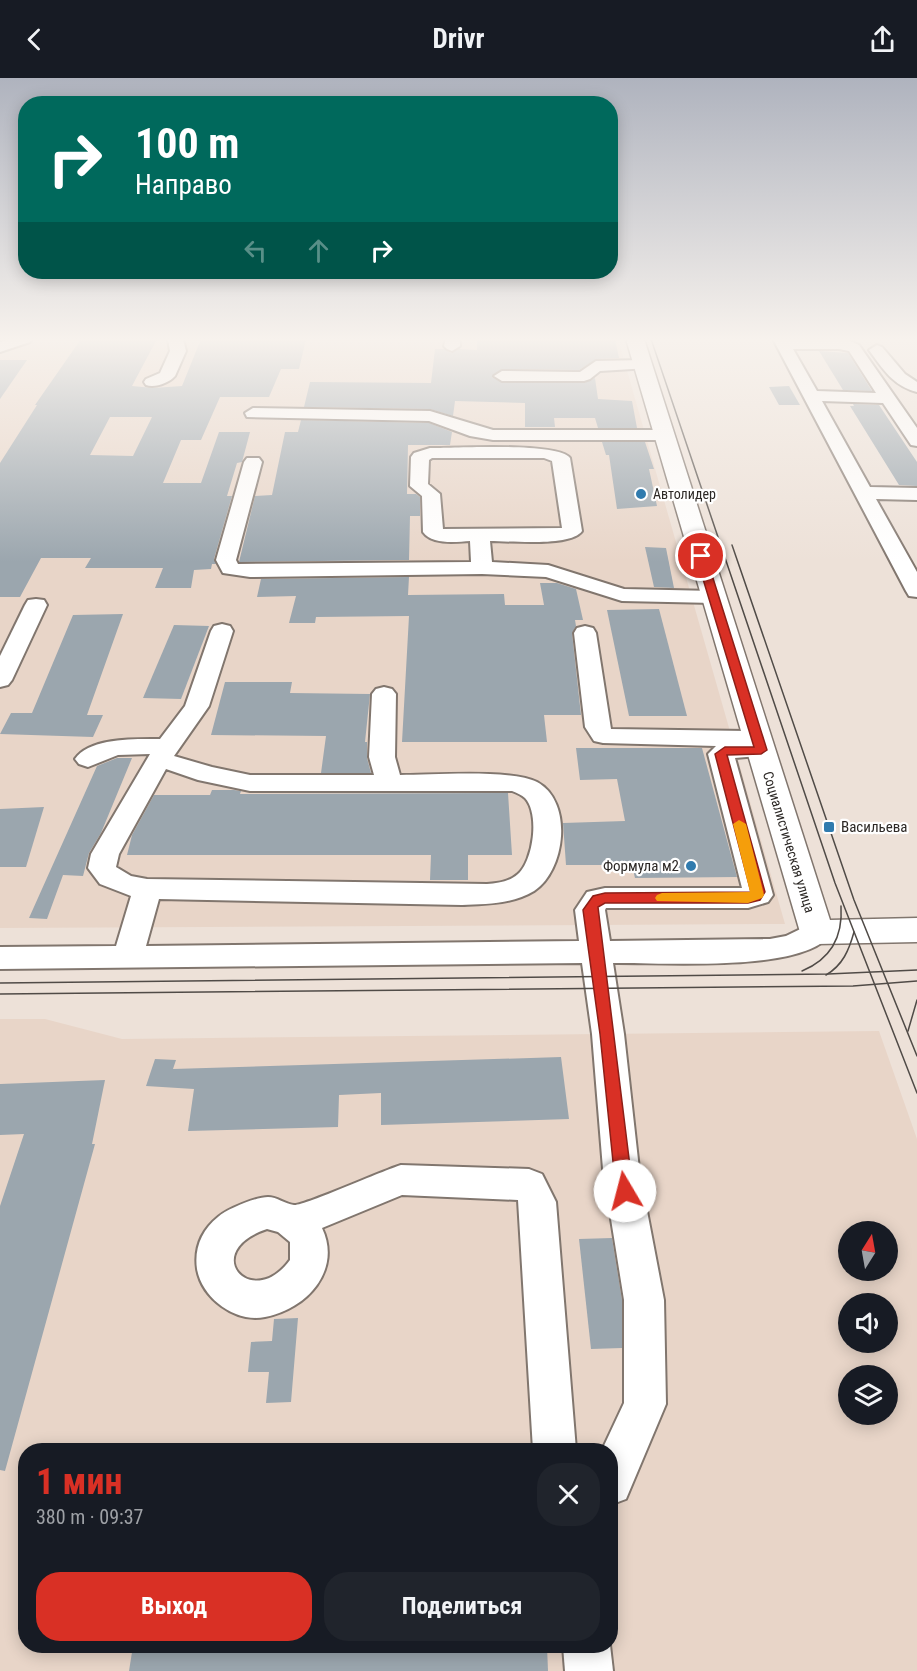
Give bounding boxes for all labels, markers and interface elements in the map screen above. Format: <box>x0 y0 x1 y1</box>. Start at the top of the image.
icon: back <box>18 23 51 56</box>
text: Drivr <box>432 23 485 55</box>
icon: share <box>866 23 899 56</box>
text: 100 m <box>135 119 240 168</box>
icon: right <box>36 120 114 198</box>
text: Направо <box>135 169 232 201</box>
icon: left <box>239 234 272 267</box>
icon: ahead <box>302 234 335 267</box>
icon: right <box>365 234 398 267</box>
place label: Автолидер <box>653 486 716 502</box>
marker: Автолидер <box>634 487 648 501</box>
pin <box>675 530 726 581</box>
icon: arrive <box>684 539 717 572</box>
street label: Социалистическая улица <box>760 769 818 915</box>
place label: Васильева <box>841 818 908 836</box>
marker: Васильева <box>822 820 836 834</box>
place label: Формула м2 <box>603 857 679 875</box>
marker: Формула м2 <box>684 859 698 873</box>
position arrow <box>593 1159 657 1223</box>
north arrow <box>838 1221 898 1281</box>
map controls <box>838 1221 898 1425</box>
button: sound <box>838 1293 898 1353</box>
button: layers <box>838 1365 898 1425</box>
text: 1 мин <box>36 1461 122 1503</box>
button: close <box>537 1463 600 1526</box>
text: 380 m · 09:37 <box>36 1505 143 1529</box>
button: Выход <box>36 1572 312 1641</box>
button: Поделиться <box>324 1572 600 1641</box>

